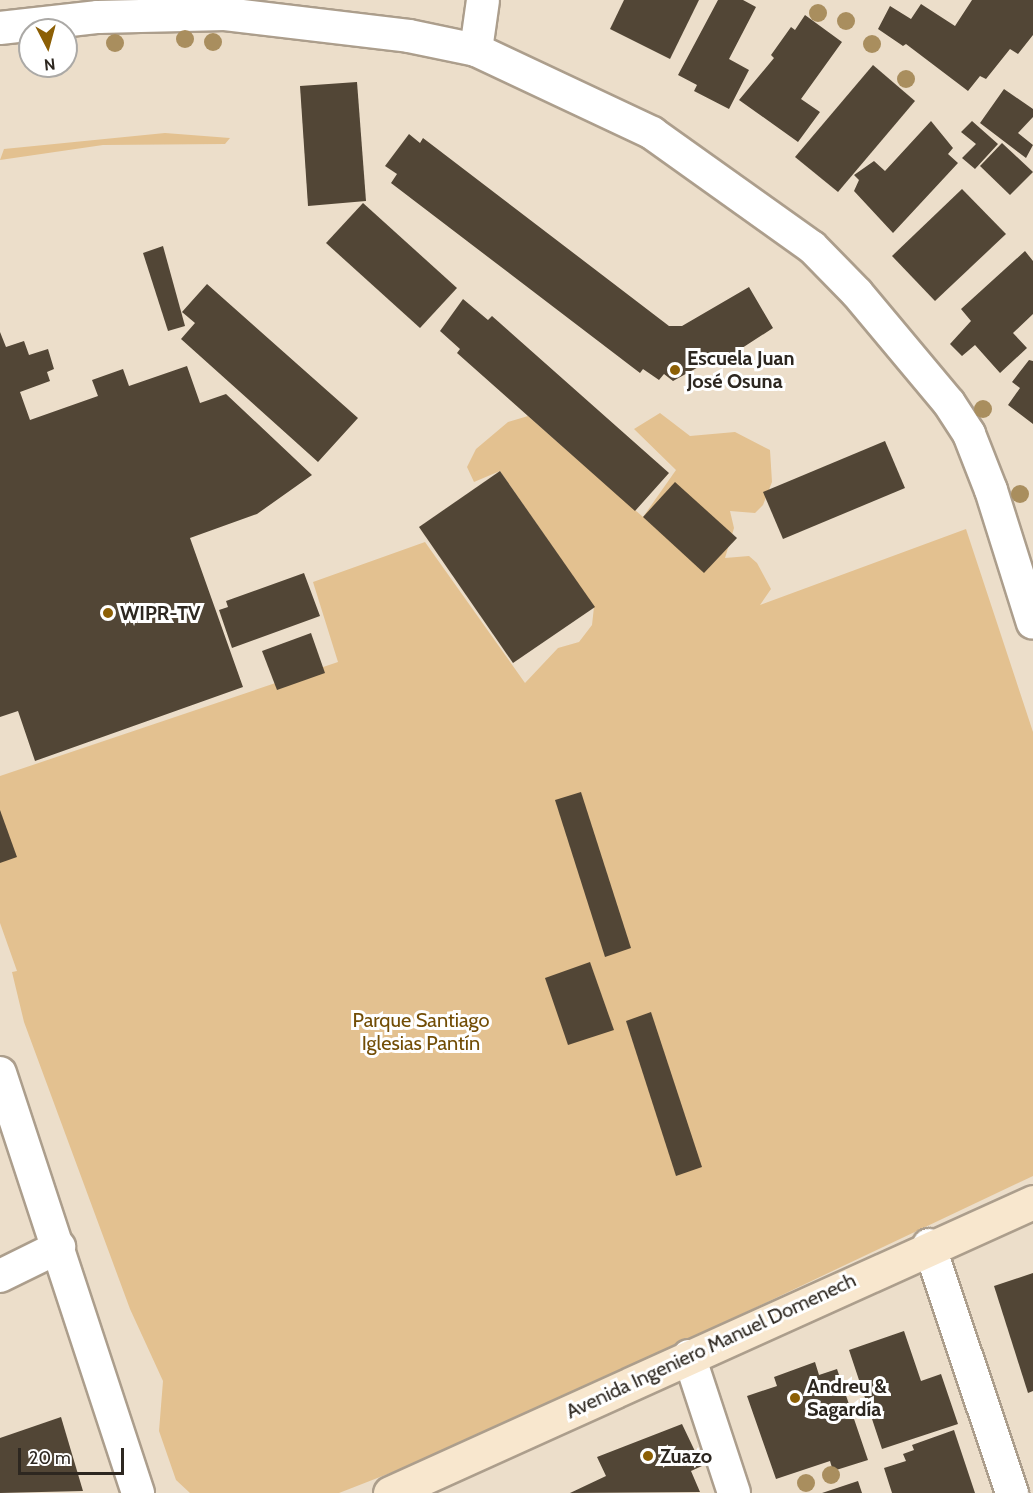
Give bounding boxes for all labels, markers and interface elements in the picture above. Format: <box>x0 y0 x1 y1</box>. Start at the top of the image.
north arrow <box>18 18 78 78</box>
text: N <box>43 54 56 74</box>
place label: Escuela Juan José Osuna <box>687 346 794 393</box>
marker: Escuela Juan José Osuna <box>668 363 682 377</box>
place label: WIPR-TV <box>120 601 200 625</box>
marker: WIPR-TV <box>101 606 115 620</box>
park label: Parque Santiago Iglesias Pantín <box>352 1009 490 1056</box>
street label: Avenida Ingeniero Manuel Domenech <box>562 1268 860 1424</box>
place label: Andreu & Sagardía <box>807 1374 887 1421</box>
marker: Andreu & Sagardía <box>788 1391 802 1405</box>
scale bar <box>21 1436 128 1474</box>
place label: Zuazo <box>660 1444 712 1468</box>
text: 20 m <box>29 1447 71 1469</box>
marker: Zuazo <box>641 1449 655 1463</box>

